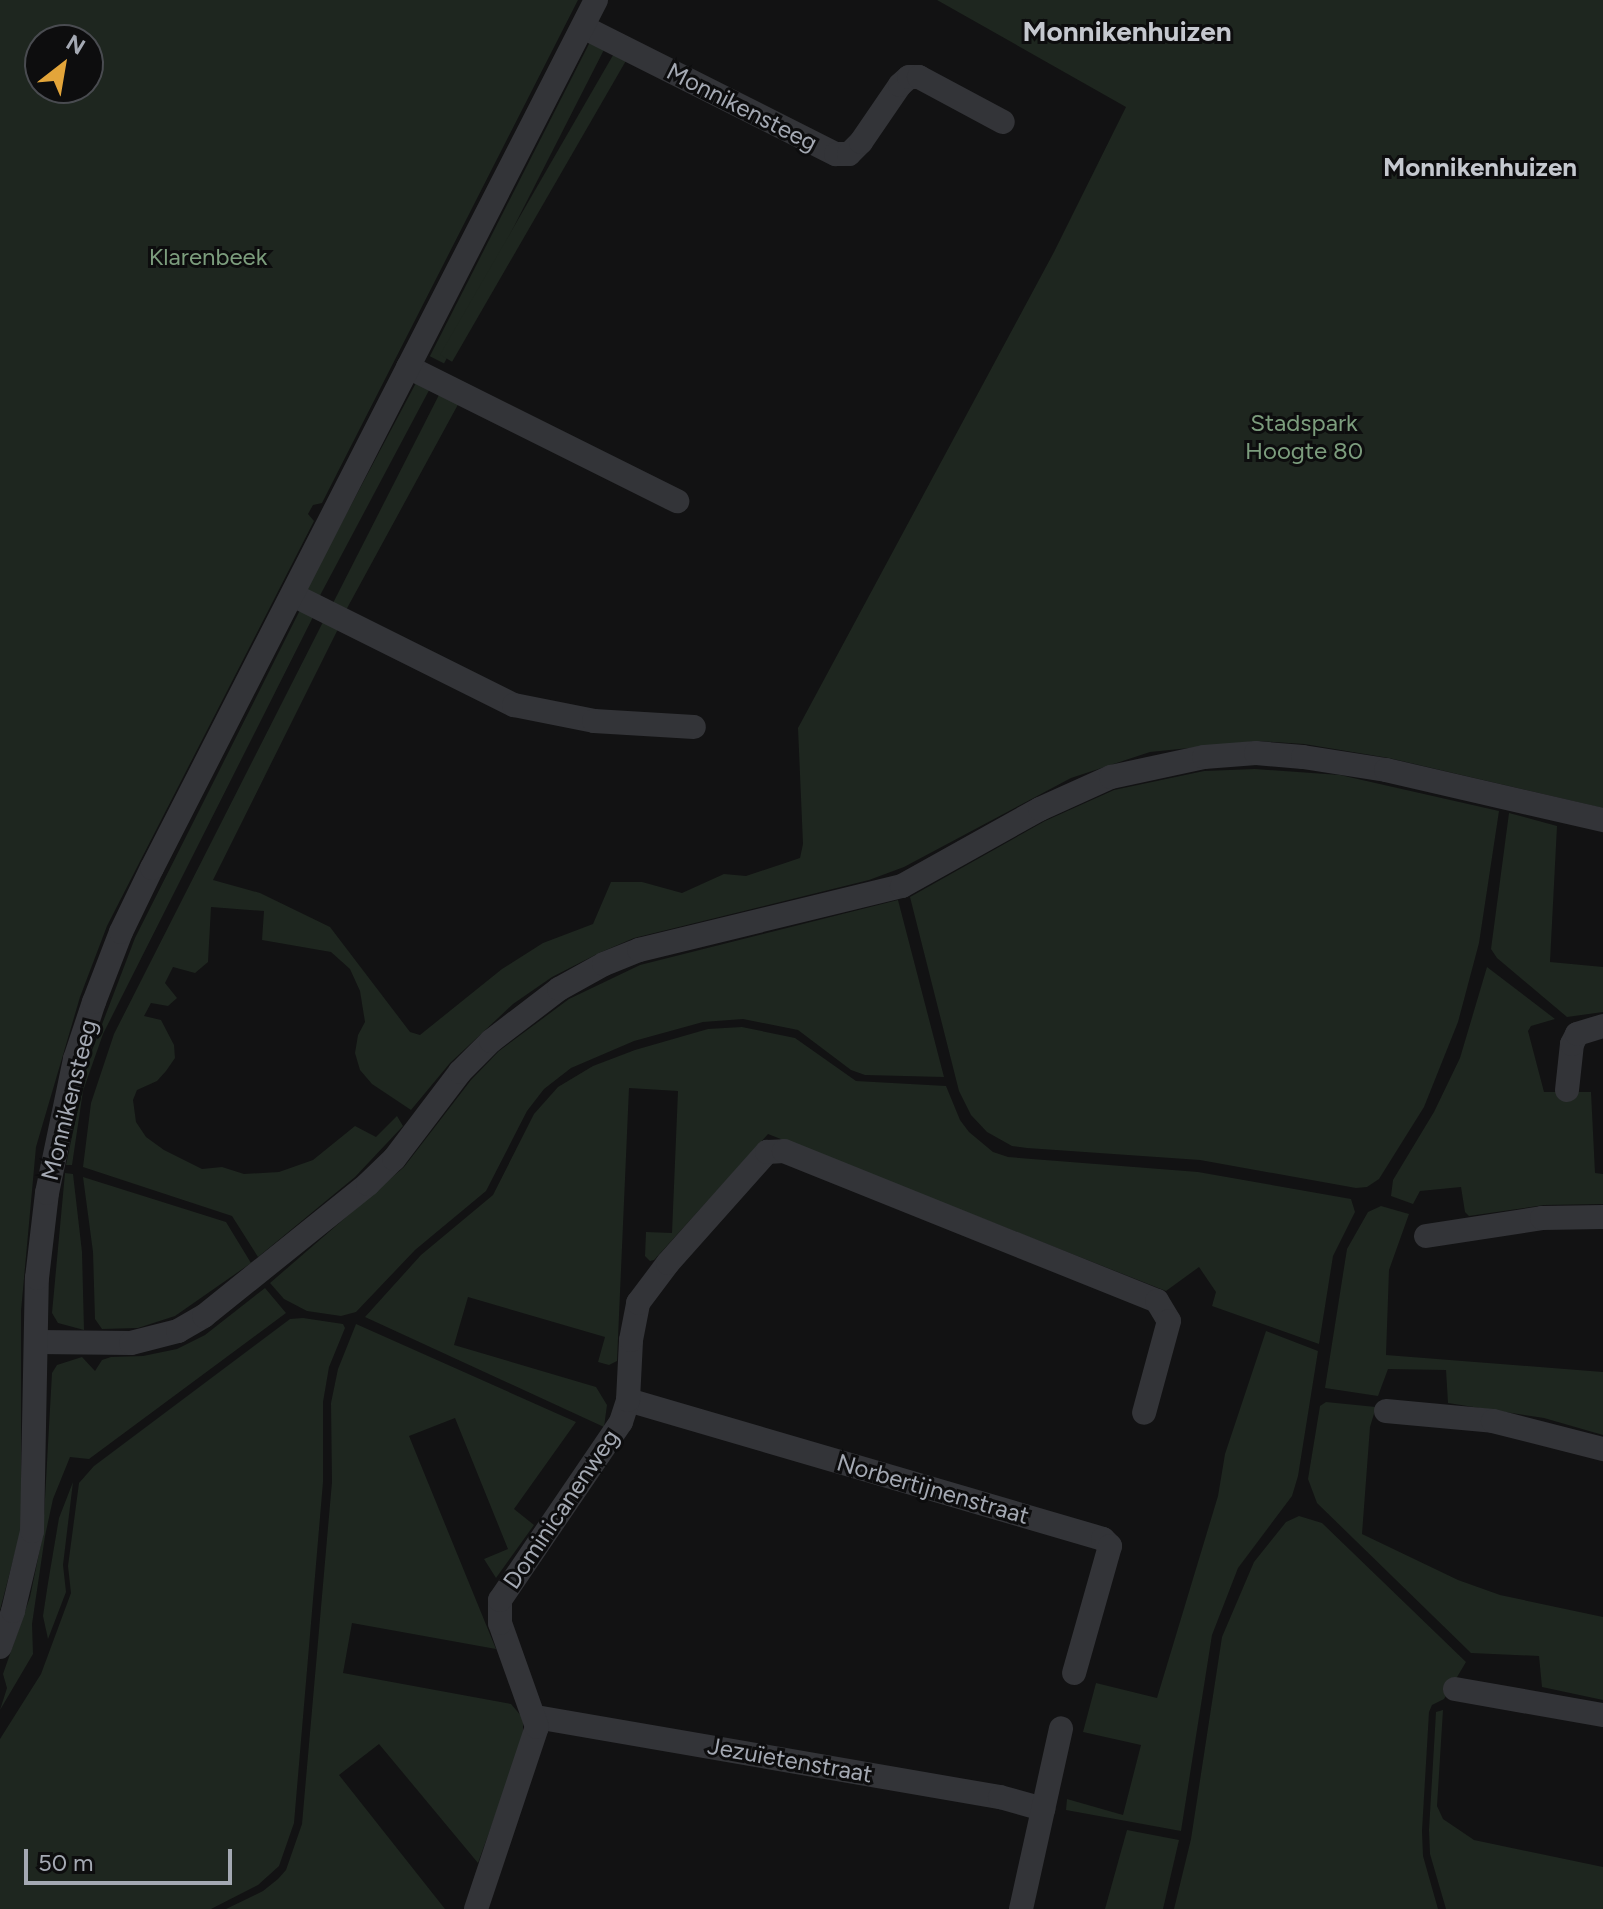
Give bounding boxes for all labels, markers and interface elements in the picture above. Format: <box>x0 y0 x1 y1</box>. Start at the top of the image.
district label: Monnikenhuizen <box>1022 14 1232 48</box>
north arrow <box>24 24 104 104</box>
text: N <box>61 29 90 61</box>
street label: Monnikensteeg <box>662 57 822 157</box>
district label: Monnikenhuizen <box>1383 152 1577 184</box>
park label: Klarenbeek <box>149 243 267 271</box>
park label: Stadspark Hoogte 80 <box>1245 409 1363 465</box>
street label: Monnikensteeg <box>35 1016 103 1184</box>
street label: Dominicanenweg <box>497 1424 625 1594</box>
street label: Norbertijnenstraat <box>833 1448 1033 1530</box>
street label: Jezuïetenstraat <box>705 1731 875 1789</box>
scale bar <box>28 1833 236 1883</box>
text: 50 m <box>38 1848 94 1877</box>

